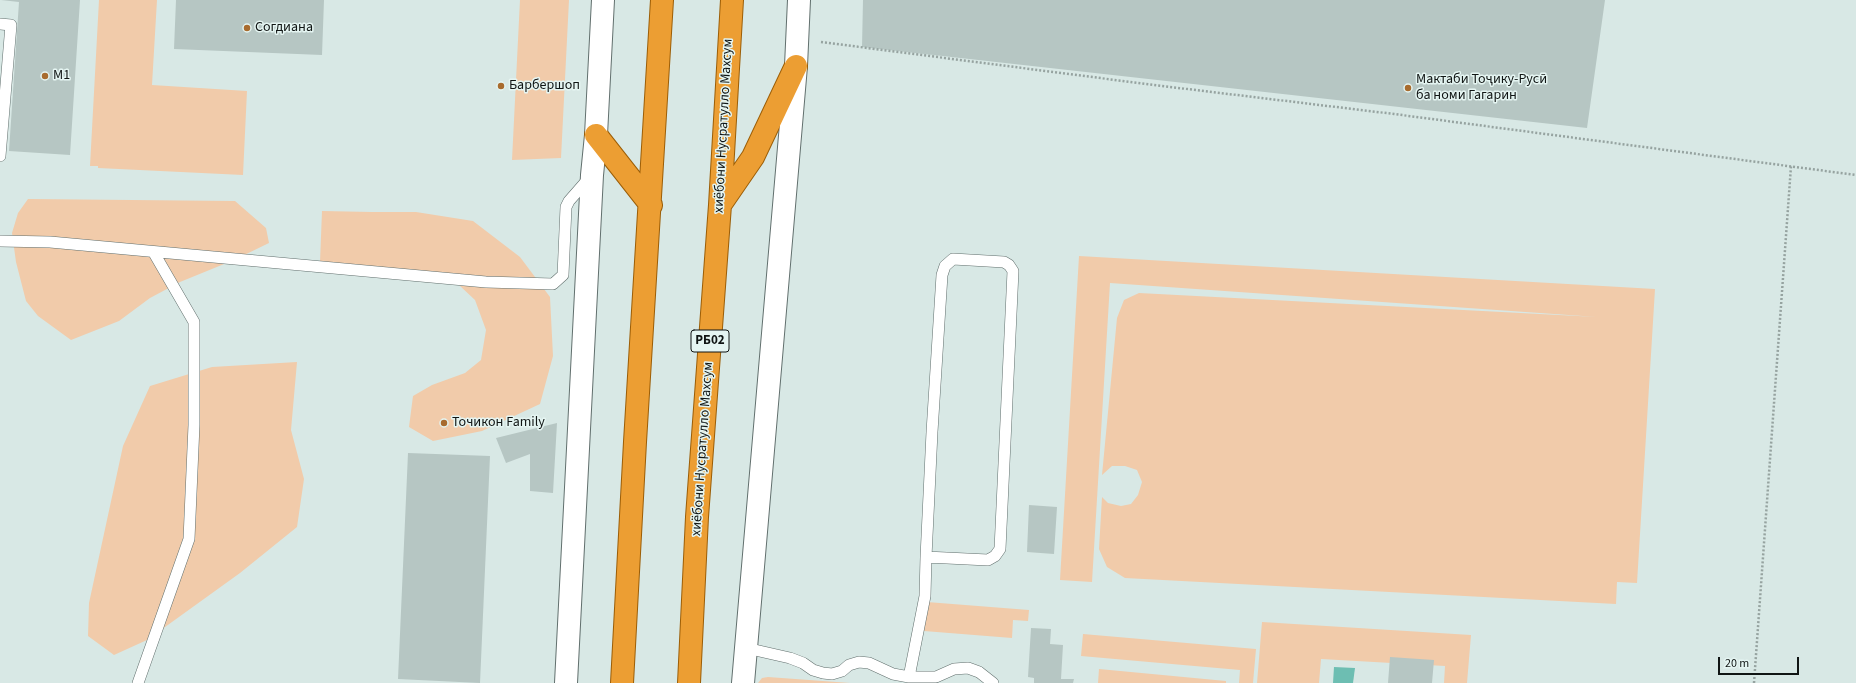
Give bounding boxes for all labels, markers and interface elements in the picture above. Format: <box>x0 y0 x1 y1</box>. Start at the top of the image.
place label: Согдиана <box>255 20 313 36</box>
marker: Согдиана <box>242 23 252 33</box>
street label: хиёбони Нусратулло Махсум <box>711 38 737 214</box>
place label: М1 <box>53 68 70 84</box>
marker: М1 <box>40 71 50 81</box>
place label: Мактаби Тоҷику-Русӣ ба номи Гагарин <box>1416 72 1547 104</box>
place label: Барбершоп <box>509 78 580 94</box>
marker: Барбершоп <box>496 81 506 91</box>
marker: Мактаби Тоҷику-Русӣ ба номи Гагарин <box>1403 83 1413 93</box>
road number: РБ02 <box>691 330 729 352</box>
street label: хиёбони Нусратулло Махсум <box>689 361 717 537</box>
place label: Точикон Family <box>452 415 545 431</box>
marker: Точикон Family <box>439 418 449 428</box>
scale bar <box>1720 649 1801 675</box>
text: 20 m <box>1725 655 1749 672</box>

